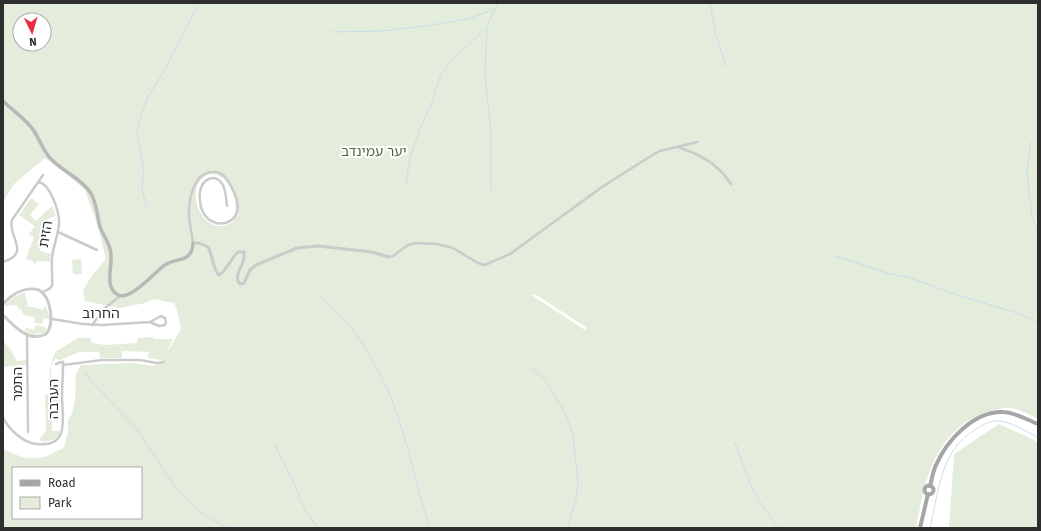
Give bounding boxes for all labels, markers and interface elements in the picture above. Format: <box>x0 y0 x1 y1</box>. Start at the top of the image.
north arrow <box>12 12 52 52</box>
text: N <box>29 35 37 48</box>
park label: יער עמינדב <box>341 143 407 160</box>
street label: הזית <box>35 219 56 249</box>
street label: החרוב <box>82 305 120 322</box>
street label: התמר <box>9 367 26 401</box>
street label: הערבה <box>45 379 62 419</box>
legend <box>12 467 142 519</box>
text: Road <box>48 476 76 490</box>
text: Park <box>48 496 72 510</box>

